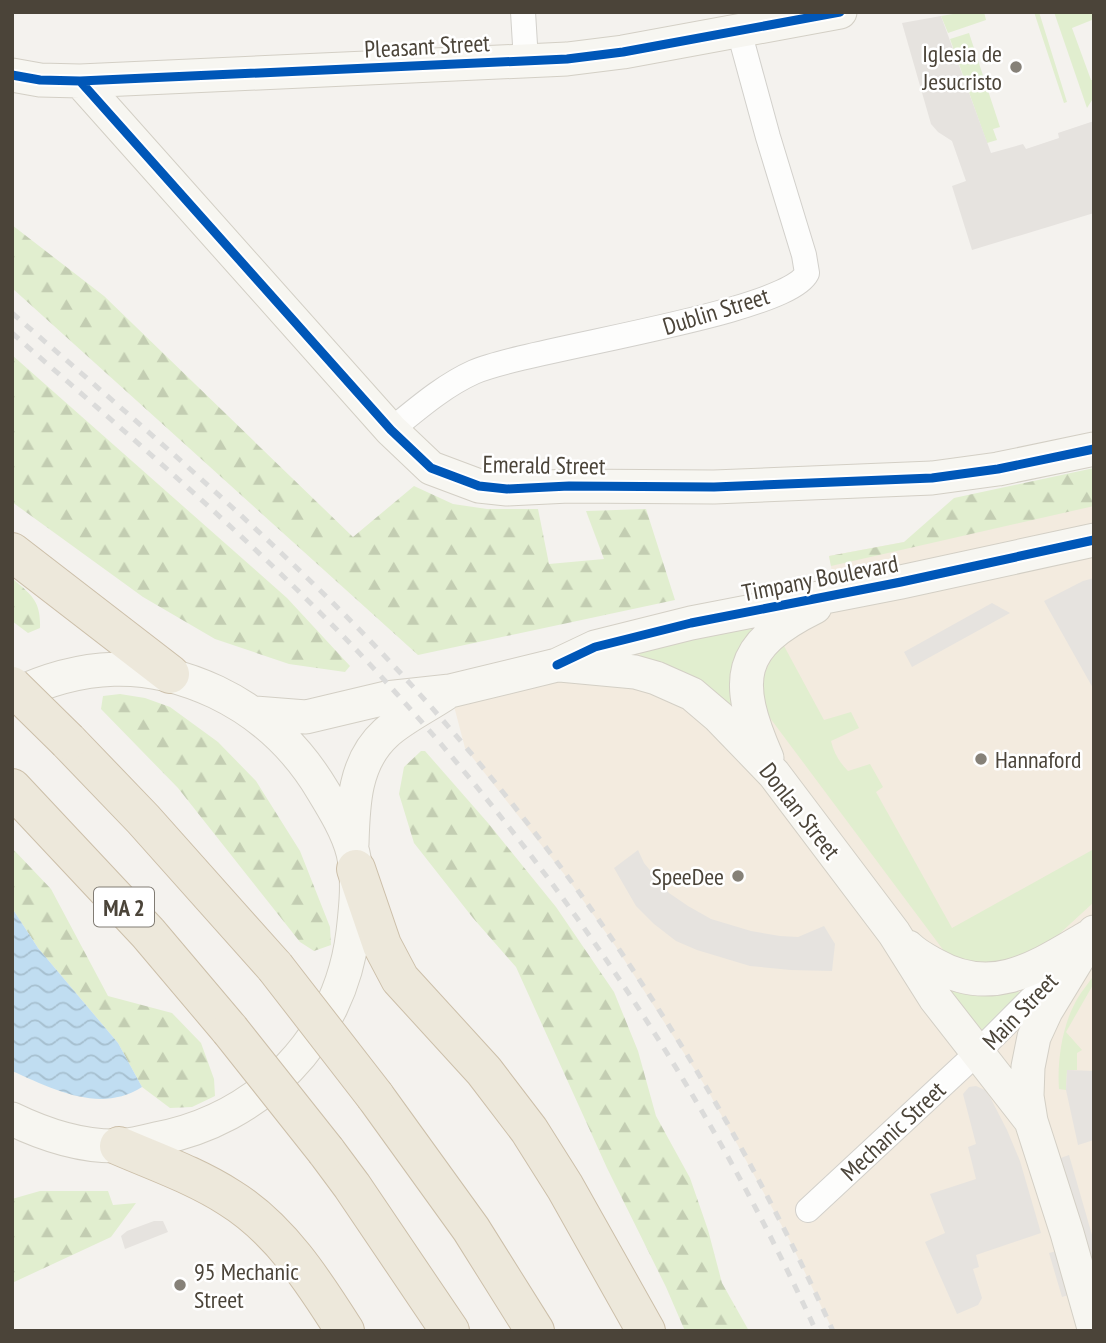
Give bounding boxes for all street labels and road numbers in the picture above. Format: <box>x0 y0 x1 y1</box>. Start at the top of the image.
street label: Pleasant Street <box>364 27 491 65</box>
street label: Dublin Street <box>659 280 773 342</box>
street label: Emerald Street <box>482 448 606 482</box>
street label: Timpany Boulevard <box>739 548 901 608</box>
street label: Donlan Street <box>753 757 848 866</box>
road number: MA 2 <box>94 888 154 926</box>
street label: Main Street <box>976 966 1065 1056</box>
street label: Mechanic Street <box>834 1074 952 1187</box>

